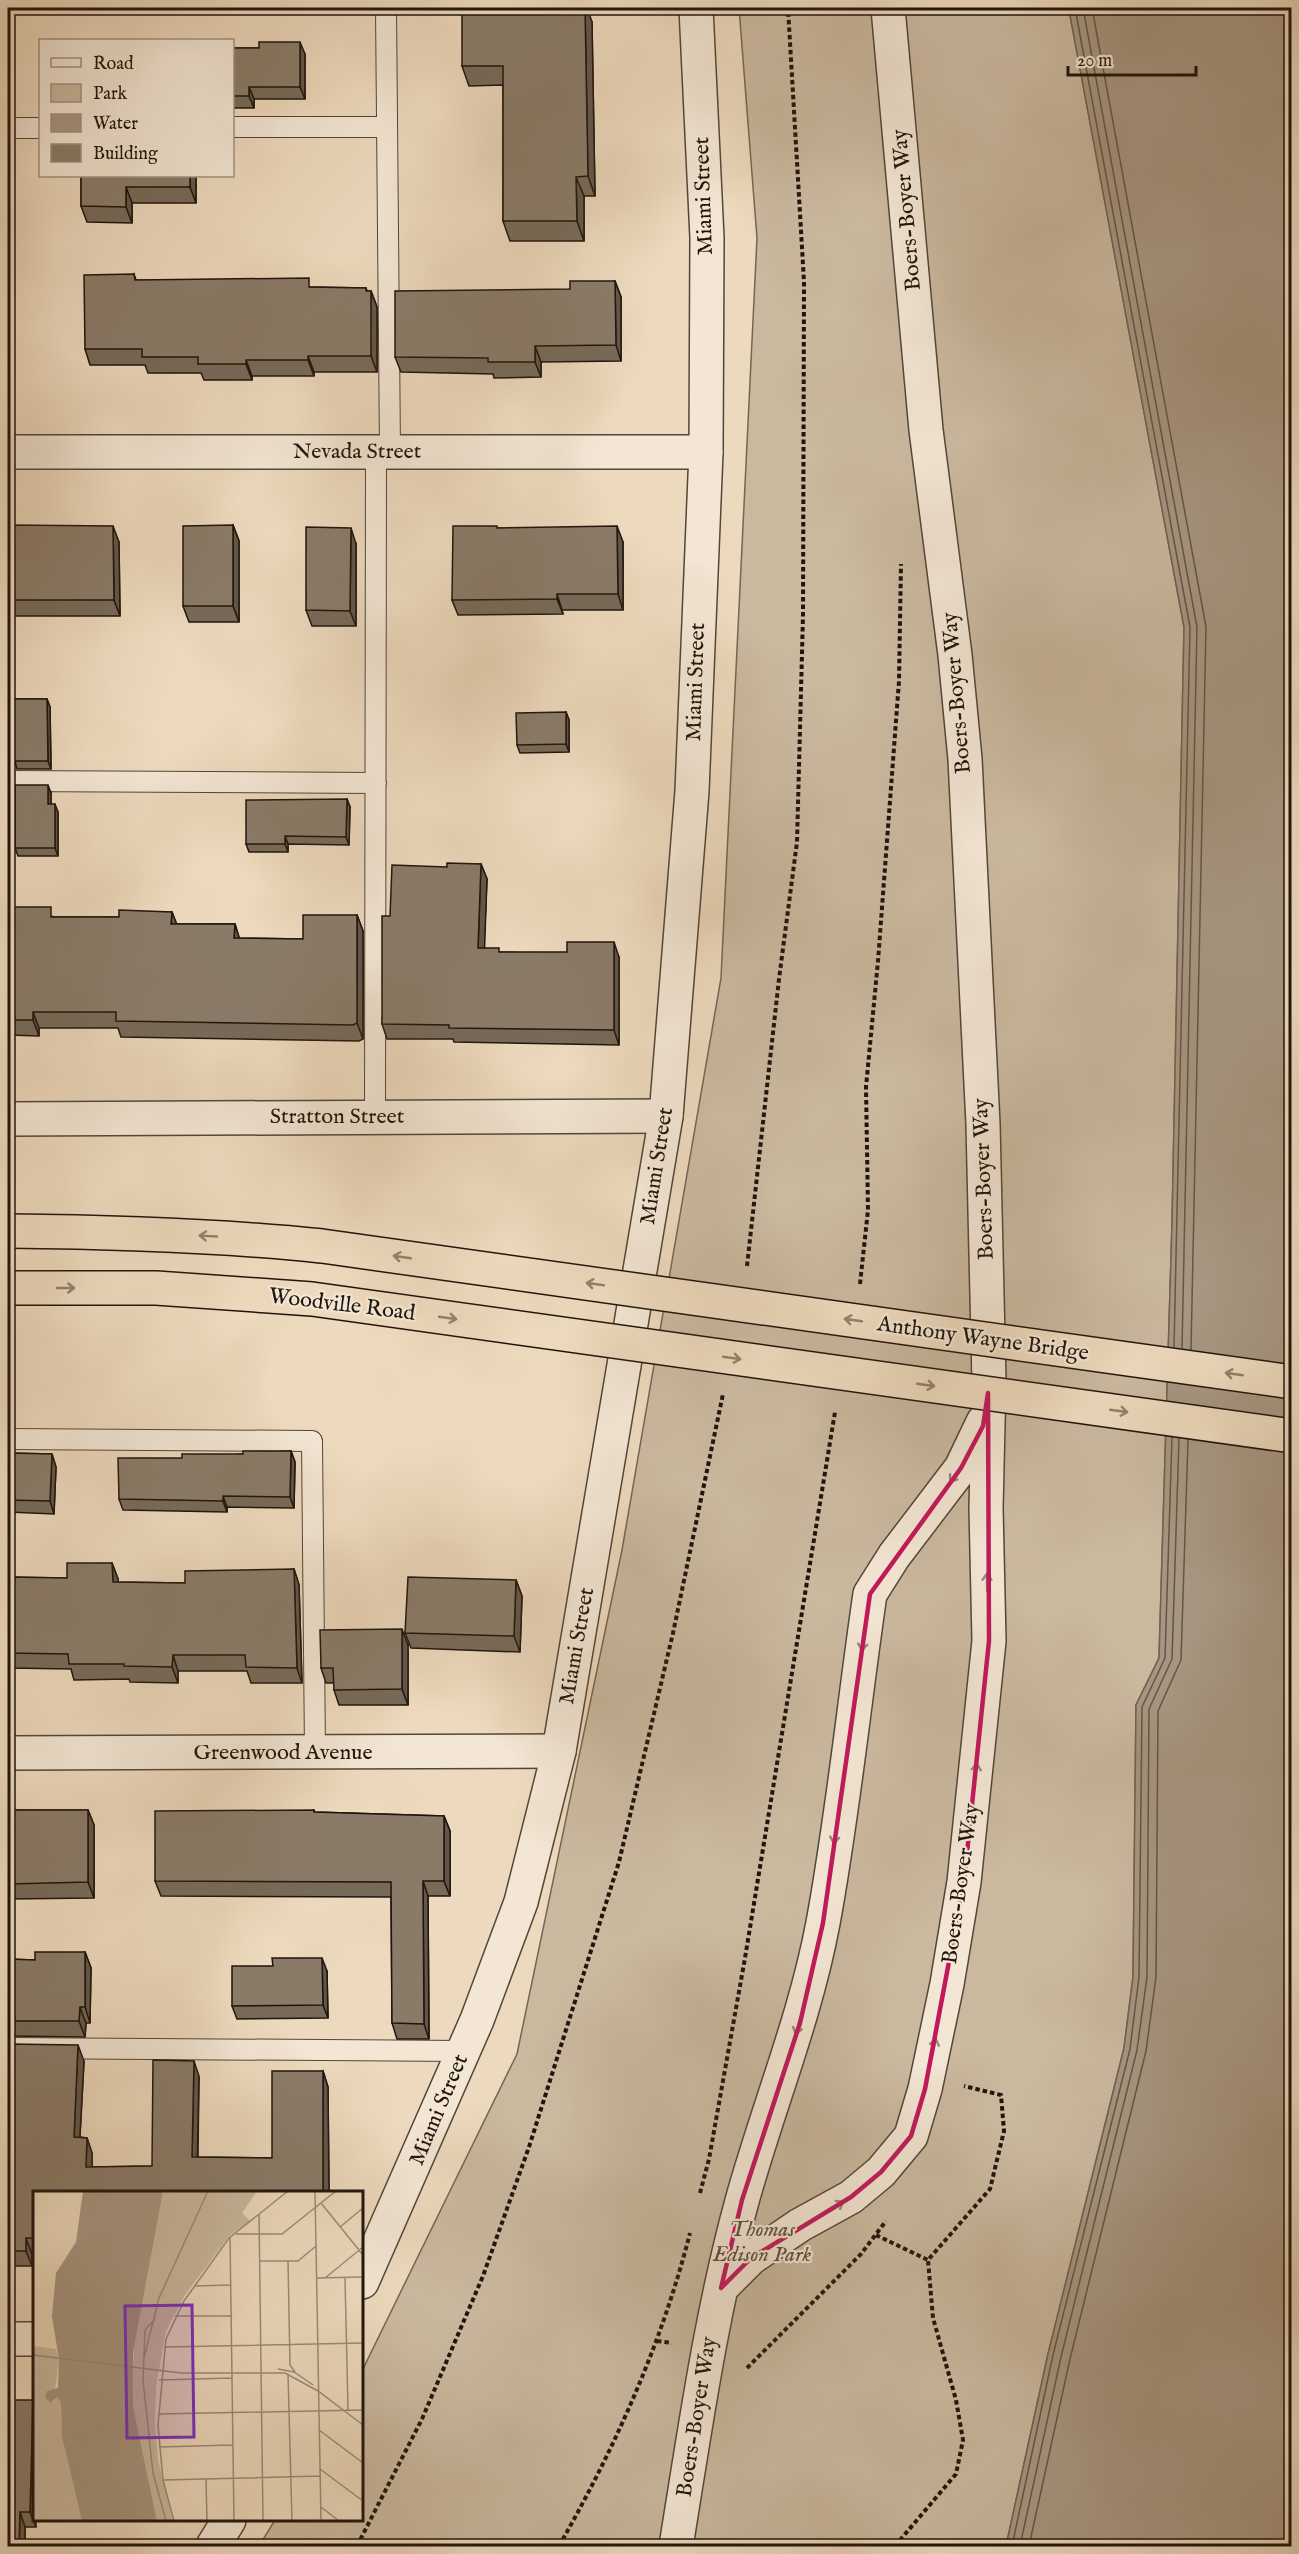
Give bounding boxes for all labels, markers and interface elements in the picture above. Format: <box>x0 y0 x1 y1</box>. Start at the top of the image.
legend <box>39 39 234 177</box>
scale bar <box>1068 39 1196 77</box>
text: 20 m <box>1077 50 1112 73</box>
text: Road <box>93 53 134 76</box>
text: Park <box>93 83 128 106</box>
text: Water <box>93 113 138 136</box>
street label: Boers-Boyer Way <box>886 128 928 292</box>
street label: Miami Street <box>688 136 720 256</box>
text: Building <box>93 143 158 166</box>
street label: Nevada Street <box>293 438 422 466</box>
street label: Boers-Boyer Way <box>936 611 978 775</box>
street label: Miami Street <box>680 622 712 742</box>
street label: Boers-Boyer Way <box>967 1097 1001 1260</box>
street label: Stratton Street <box>270 1103 405 1131</box>
street label: Miami Street <box>634 1105 680 1227</box>
one-way arrow <box>199 1230 219 1241</box>
one-way arrow <box>393 1251 412 1262</box>
one-way arrow <box>586 1278 605 1289</box>
one-way arrow <box>55 1282 75 1294</box>
street label: Woodville Road <box>267 1282 417 1328</box>
street label: Anthony Wayne Bridge <box>874 1310 1091 1368</box>
one-way arrow <box>438 1313 458 1324</box>
one-way arrow <box>844 1315 864 1326</box>
one-way arrow <box>722 1353 742 1364</box>
one-way arrow <box>1224 1369 1244 1380</box>
one-way arrow <box>915 1379 935 1390</box>
one-way arrow <box>1108 1406 1128 1417</box>
one-way arrow <box>949 1466 961 1482</box>
one-way arrow <box>982 1573 993 1593</box>
street label: Miami Street <box>553 1585 601 1707</box>
one-way arrow <box>858 1631 869 1651</box>
street label: Greenwood Avenue <box>194 1739 373 1767</box>
one-way arrow <box>971 1762 982 1782</box>
street label: Boers-Boyer Way <box>936 1802 986 1966</box>
one-way arrow <box>830 1824 841 1844</box>
one-way arrow <box>792 2016 803 2035</box>
one-way arrow <box>929 2038 940 2058</box>
street label: Miami Street <box>403 2050 475 2170</box>
inset map <box>33 2191 363 2521</box>
one-way arrow <box>827 2200 844 2212</box>
park label: Thomas Edison Park <box>712 2216 811 2269</box>
street label: Boers-Boyer Way <box>670 2335 724 2499</box>

